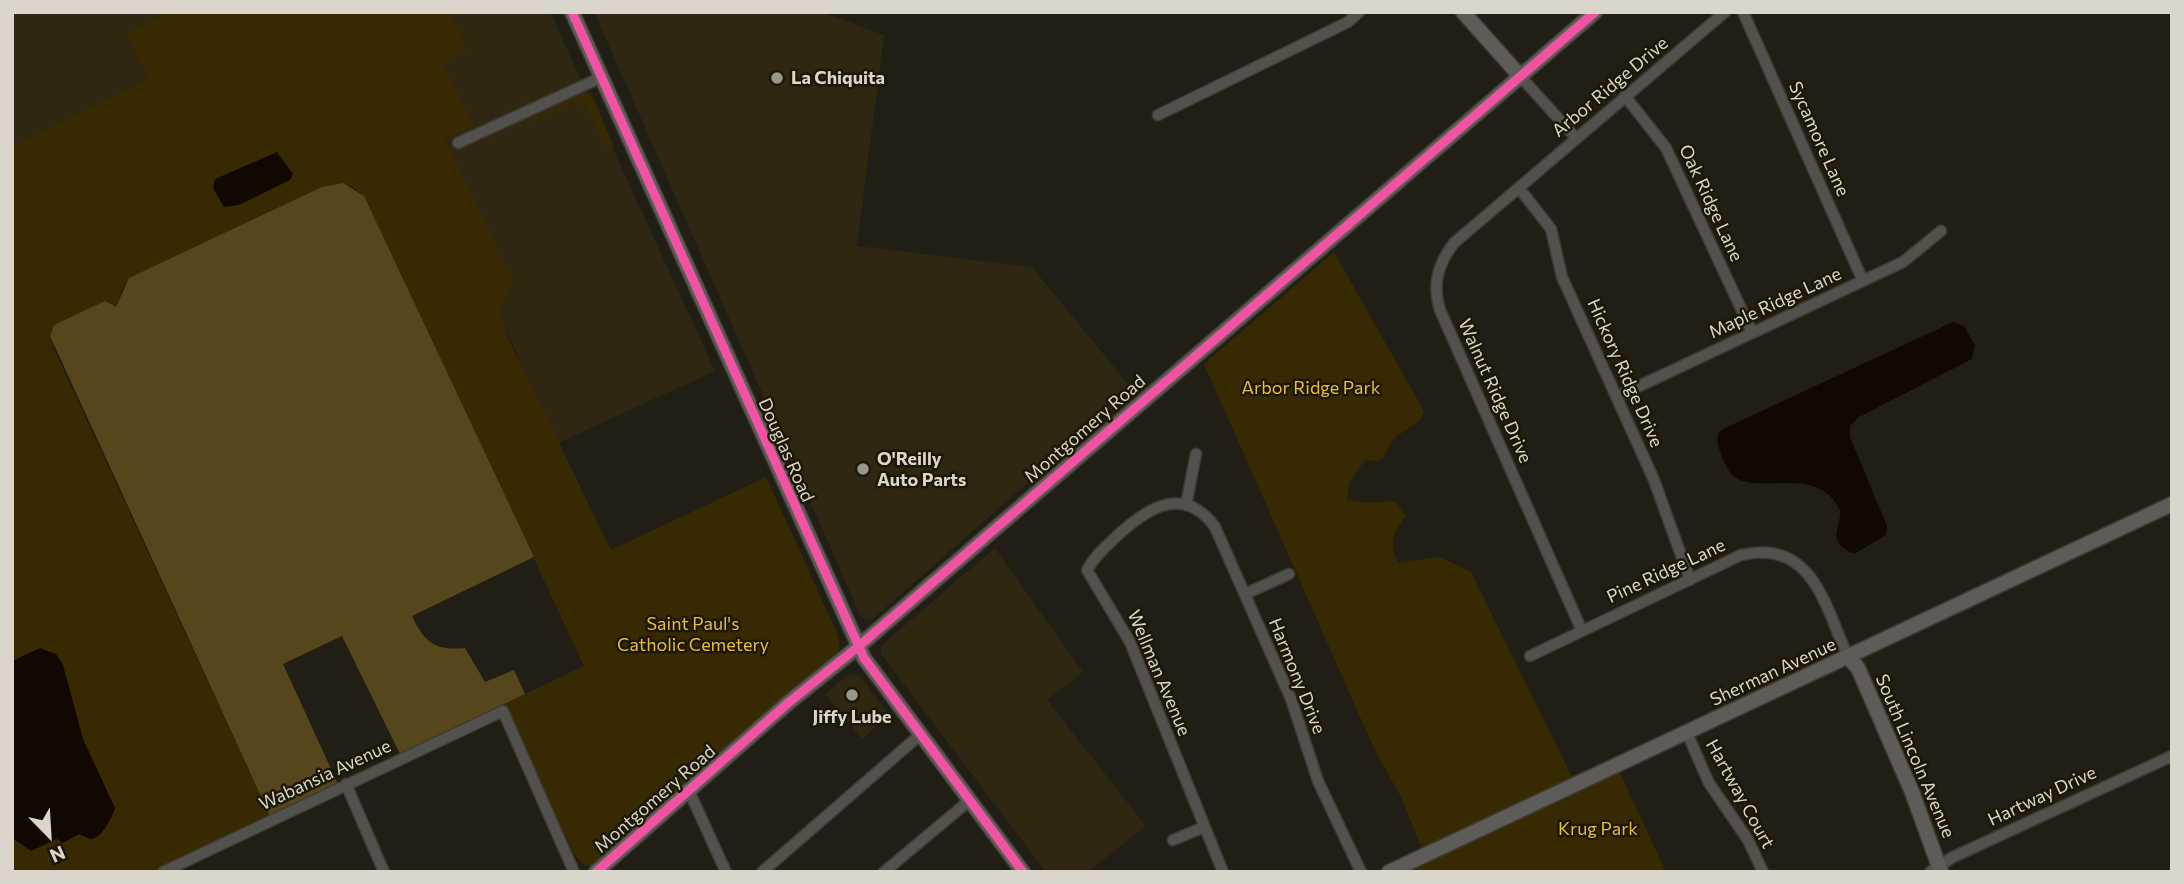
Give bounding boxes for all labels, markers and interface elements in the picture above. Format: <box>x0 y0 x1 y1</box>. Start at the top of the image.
street label: Arbor Ridge Drive <box>1548 32 1672 142</box>
place label: La Chiquita <box>791 67 885 89</box>
marker: La Chiquita <box>769 70 785 86</box>
street label: Sycamore Lane <box>1784 78 1854 200</box>
street label: Oak Ridge Lane <box>1674 141 1748 265</box>
street label: Maple Ridge Lane <box>1705 263 1845 343</box>
street label: Hickory Ridge Drive <box>1583 295 1667 451</box>
street label: Walnut Ridge Drive <box>1453 315 1537 467</box>
street label: Montgomery Road <box>1020 371 1150 487</box>
park label: Arbor Ridge Park <box>1242 377 1380 399</box>
street label: Douglas Road <box>753 395 819 505</box>
place label: O'Reilly Auto Parts <box>877 448 966 490</box>
marker: O'Reilly Auto Parts <box>855 461 871 477</box>
street label: Pine Ridge Lane <box>1603 534 1729 608</box>
street label: Wellman Avenue <box>1123 607 1195 739</box>
park label: Saint Paul's Catholic Cemetery <box>617 613 769 656</box>
street label: Harmony Drive <box>1264 615 1330 737</box>
street label: Sherman Avenue <box>1707 633 1839 711</box>
street label: South Lincoln Avenue <box>1871 671 1959 841</box>
marker: Jiffy Lube <box>844 687 860 703</box>
place label: Jiffy Lube <box>812 706 892 728</box>
street label: Wabansia Avenue <box>256 735 394 815</box>
street label: Hartway Court <box>1701 736 1779 852</box>
street label: Montgomery Road <box>590 741 720 857</box>
street label: Hartway Drive <box>1984 761 2100 831</box>
north arrow <box>14 800 84 870</box>
park label: Krug Park <box>1558 818 1638 840</box>
text: N <box>47 841 69 868</box>

